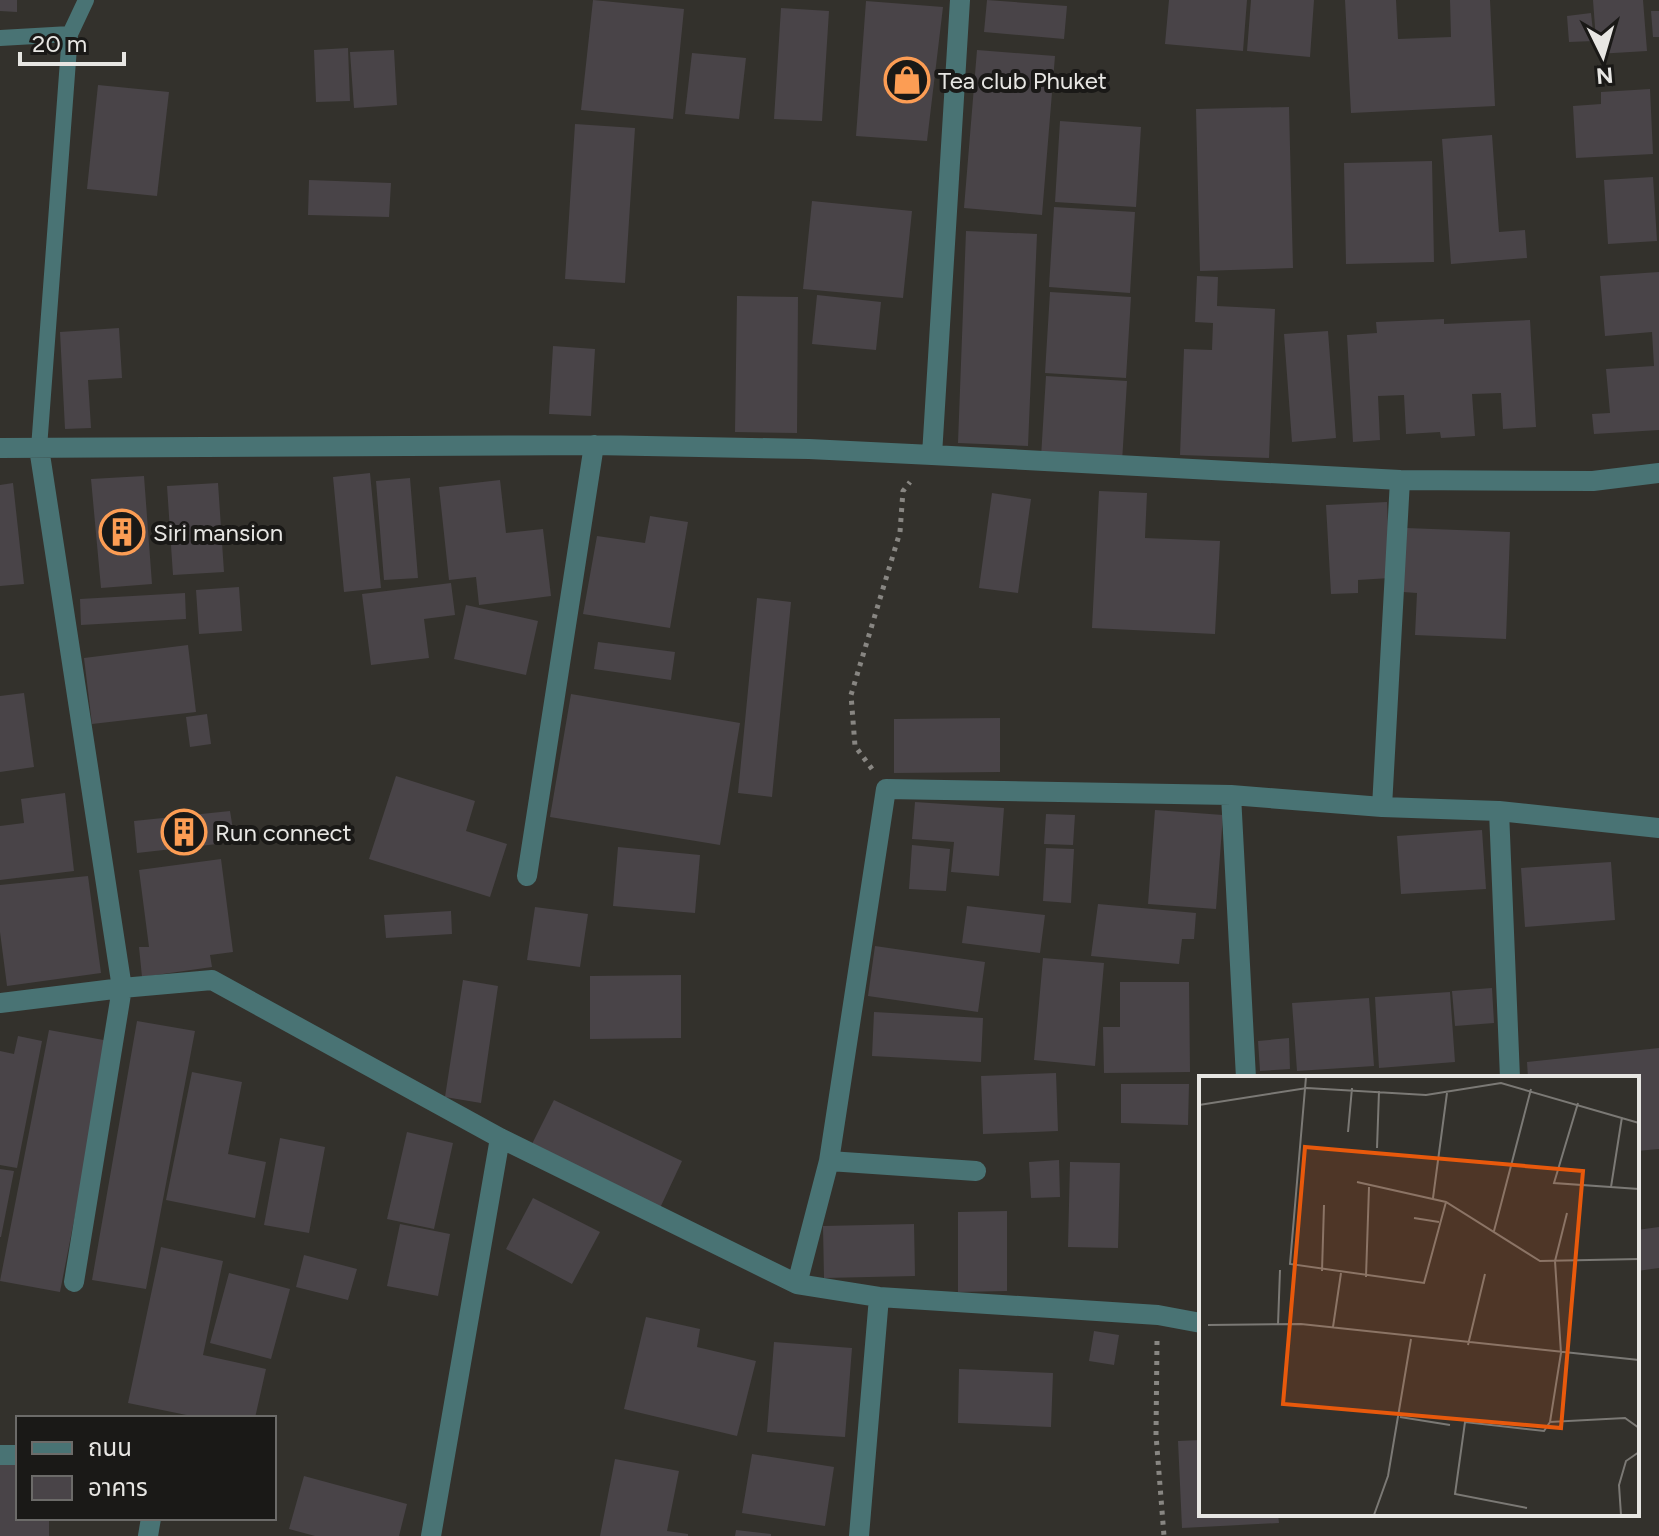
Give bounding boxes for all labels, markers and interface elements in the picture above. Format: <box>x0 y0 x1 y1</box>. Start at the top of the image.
scale bar <box>20 16 124 66</box>
north arrow <box>1563 16 1643 96</box>
text: 20 m <box>32 29 87 58</box>
shop icon: Tea club Phuket <box>883 56 931 104</box>
text: N <box>1595 61 1614 90</box>
place label: Tea club Phuket <box>938 66 1107 95</box>
building icon: Siri mansion <box>98 508 146 556</box>
place label: Siri mansion <box>153 518 283 547</box>
building icon: Run connect <box>160 808 208 856</box>
place label: Run connect <box>215 818 352 847</box>
inset map <box>1199 1076 1639 1516</box>
legend <box>16 1416 276 1520</box>
text: ถนน <box>88 1433 132 1462</box>
text: อาคาร <box>88 1473 148 1502</box>

